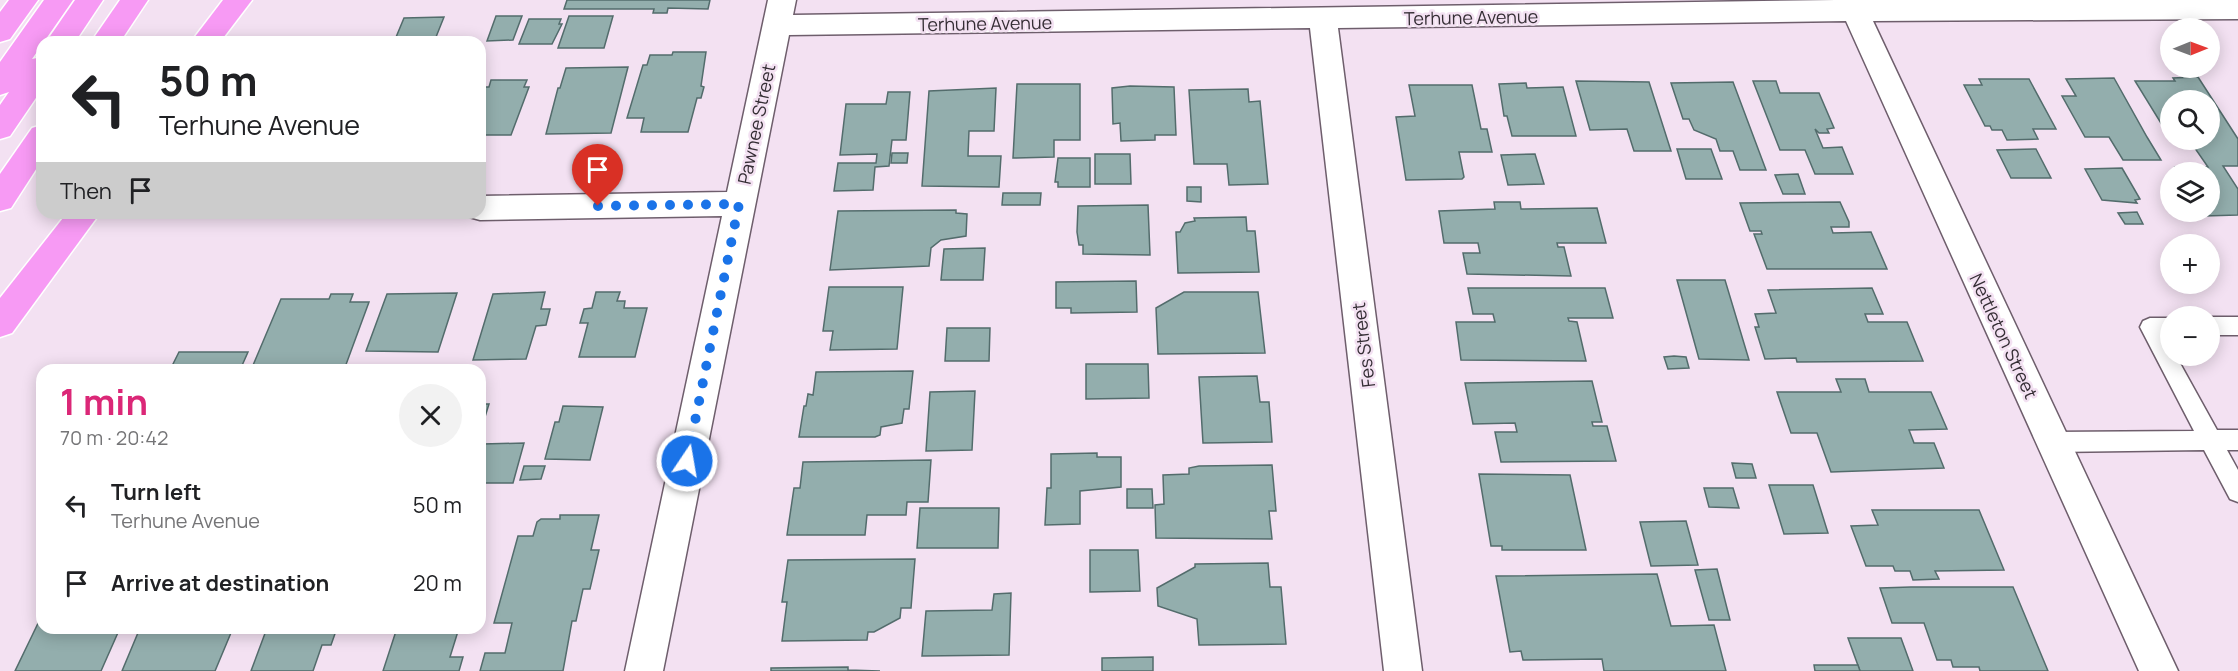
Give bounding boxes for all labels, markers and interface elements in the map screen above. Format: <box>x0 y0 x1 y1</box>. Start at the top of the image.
street label: Terhune Avenue <box>1404 4 1538 30</box>
street label: Terhune Avenue <box>918 10 1052 36</box>
north arrow <box>2160 18 2220 78</box>
map controls <box>2160 18 2220 366</box>
text: 50 m <box>159 51 257 109</box>
icon: left <box>60 60 138 138</box>
street label: Pawnee Street <box>732 62 780 186</box>
button: search <box>2160 90 2220 150</box>
text: Terhune Avenue <box>159 106 360 143</box>
pin <box>572 144 623 206</box>
icon: arrive <box>581 153 614 186</box>
button: layers <box>2160 162 2220 222</box>
icon: arrive <box>124 174 157 207</box>
text: Then <box>60 176 112 206</box>
button: + <box>2160 234 2220 294</box>
street label: Nettleton Street <box>1964 269 2044 403</box>
street label: Fes Street <box>1346 301 1380 389</box>
button: − <box>2160 306 2220 366</box>
text: 1 min <box>60 377 148 426</box>
button: close <box>399 384 462 447</box>
text: 70 m · 20:42 <box>60 424 169 451</box>
position arrow <box>655 429 719 493</box>
text: Turn left <box>111 477 201 507</box>
icon: left <box>60 489 93 522</box>
text: 50 m <box>413 490 462 520</box>
text: Terhune Avenue <box>111 507 260 534</box>
icon: arrive <box>60 567 93 600</box>
text: Arrive at destination <box>111 568 329 598</box>
text: 20 m <box>413 568 462 598</box>

